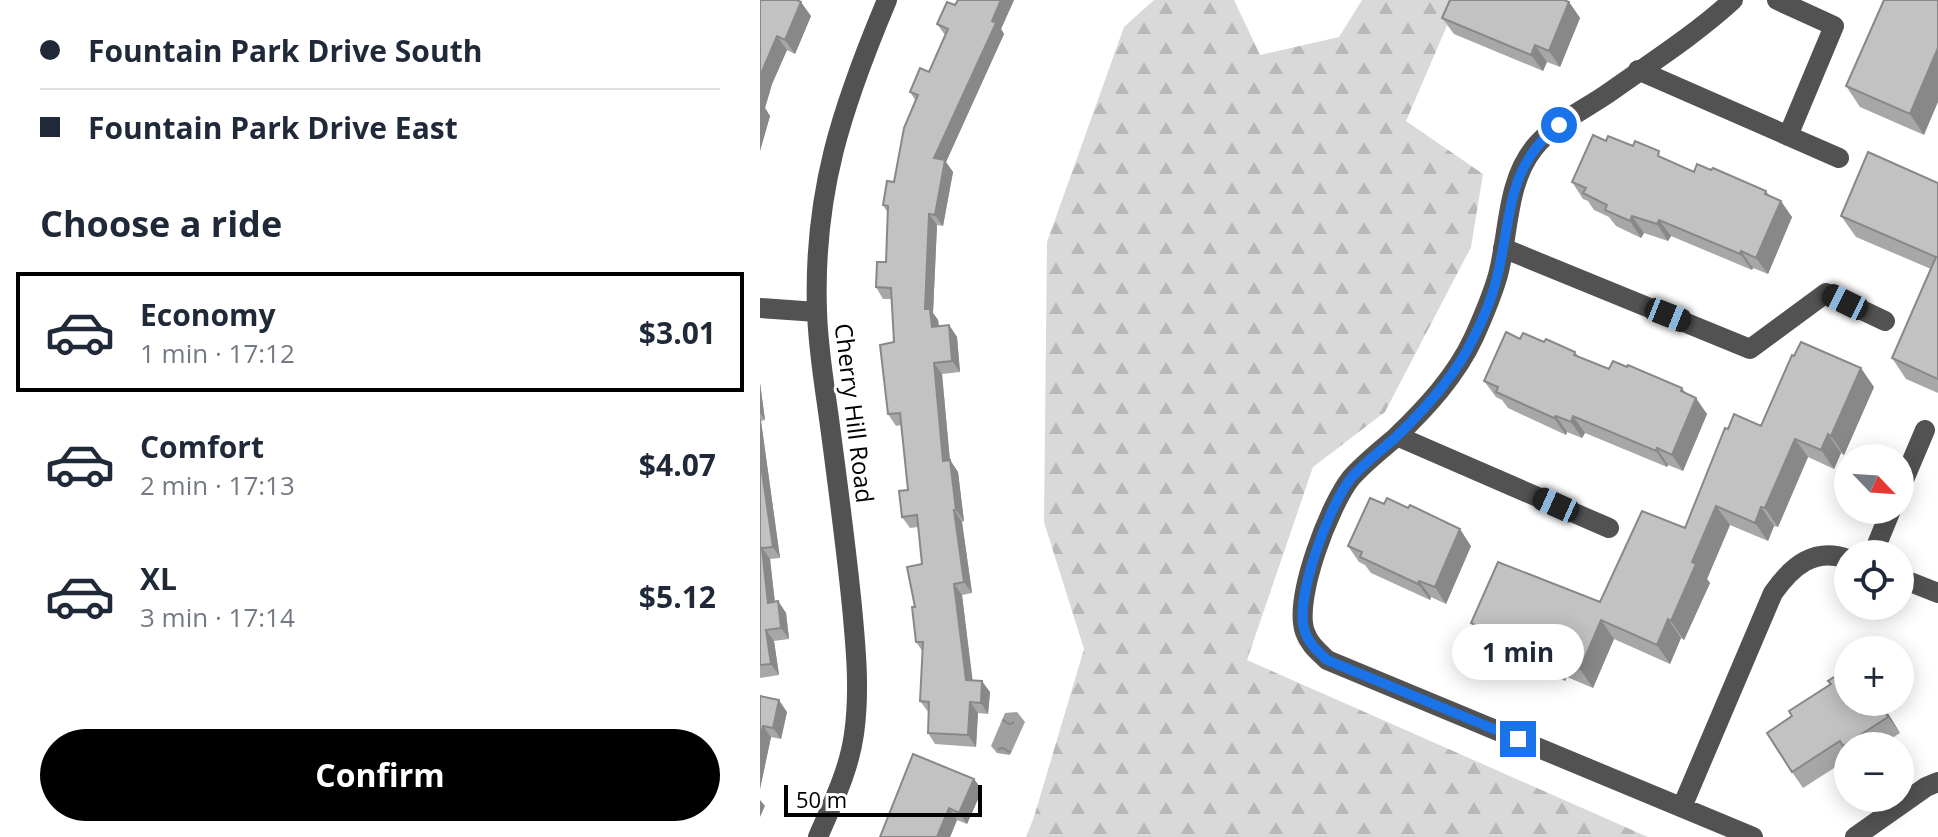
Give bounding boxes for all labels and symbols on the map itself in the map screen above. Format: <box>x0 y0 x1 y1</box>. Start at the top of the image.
route start <box>1541 107 1577 143</box>
car <box>1818 281 1872 323</box>
car <box>1641 295 1695 335</box>
street label: Cherry Hill Road <box>828 321 882 505</box>
north arrow <box>1834 444 1914 524</box>
car <box>1529 484 1583 526</box>
callout: 1 min <box>1452 623 1584 679</box>
route end <box>1500 721 1536 757</box>
scale bar <box>784 781 982 817</box>

